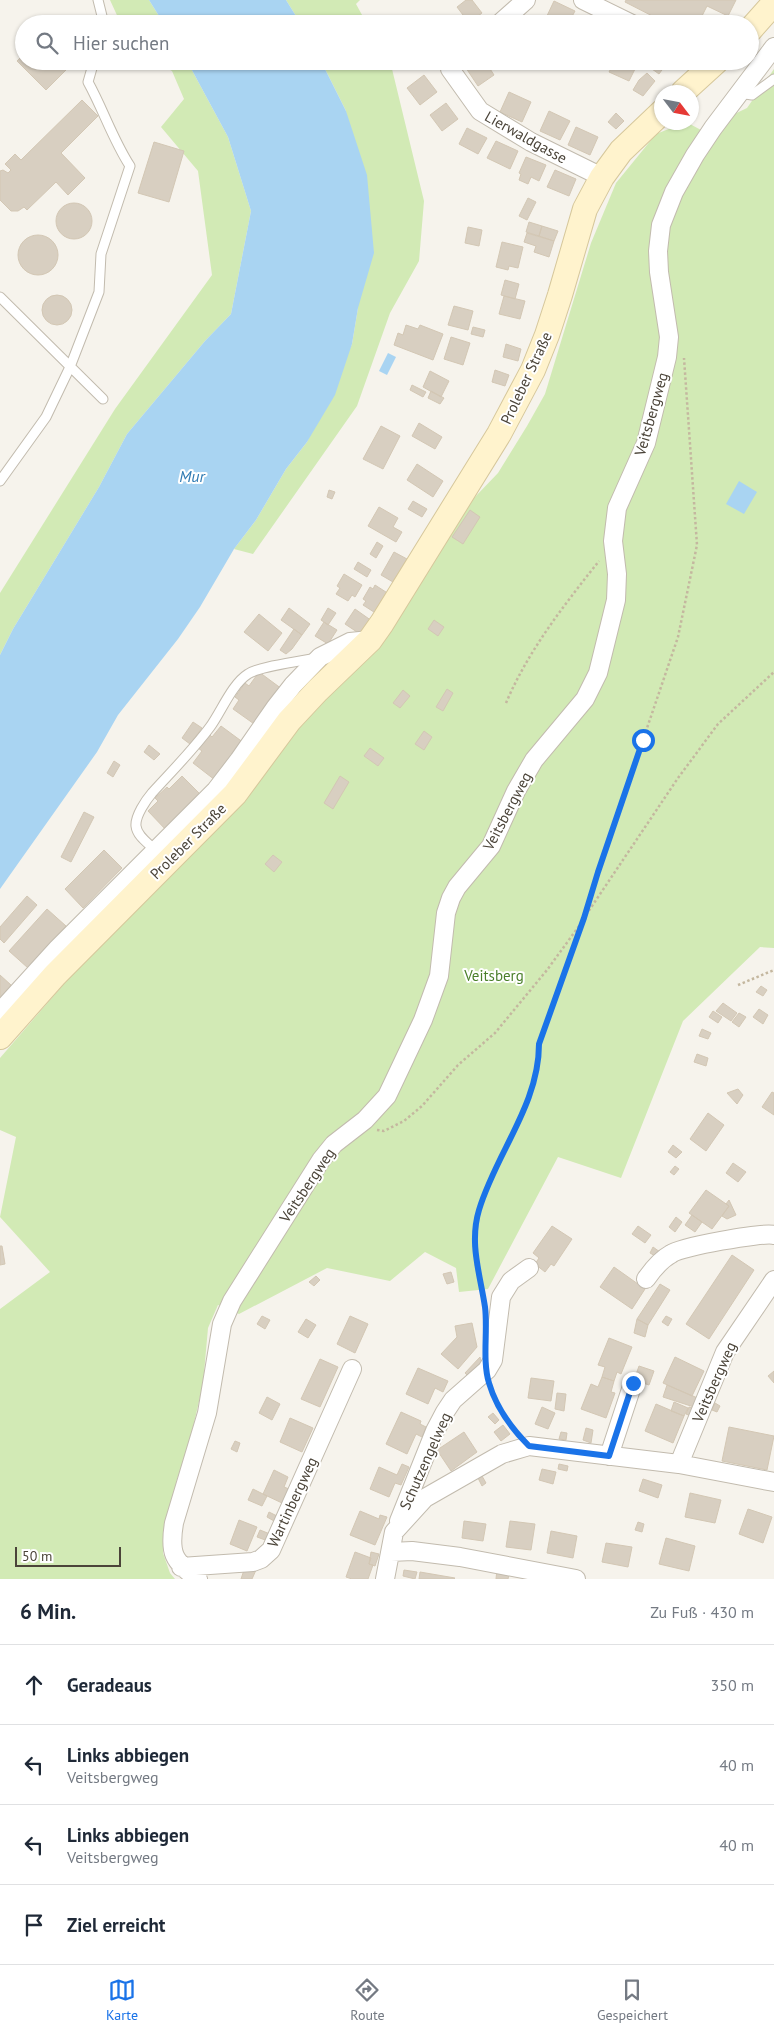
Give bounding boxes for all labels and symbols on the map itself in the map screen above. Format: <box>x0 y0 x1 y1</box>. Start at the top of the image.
north arrow <box>654 85 699 130</box>
street label: Lierwaldgasse <box>482 107 570 167</box>
street label: Proleber Straße <box>496 329 556 427</box>
street label: Veitsbergweg <box>630 370 672 459</box>
water label: Mur <box>179 466 206 486</box>
route start <box>632 729 655 752</box>
street label: Veitsbergweg <box>478 769 536 854</box>
street label: Proleber Straße <box>146 799 230 883</box>
park label: Veitsberg <box>463 966 524 985</box>
street label: Veitsbergweg <box>275 1144 339 1227</box>
street label: Veitsbergweg <box>687 1339 740 1426</box>
route end <box>622 1372 645 1395</box>
street label: Schutzengelweg <box>395 1409 455 1513</box>
street label: Wartinbergweg <box>263 1454 321 1550</box>
scale bar <box>15 1544 121 1567</box>

